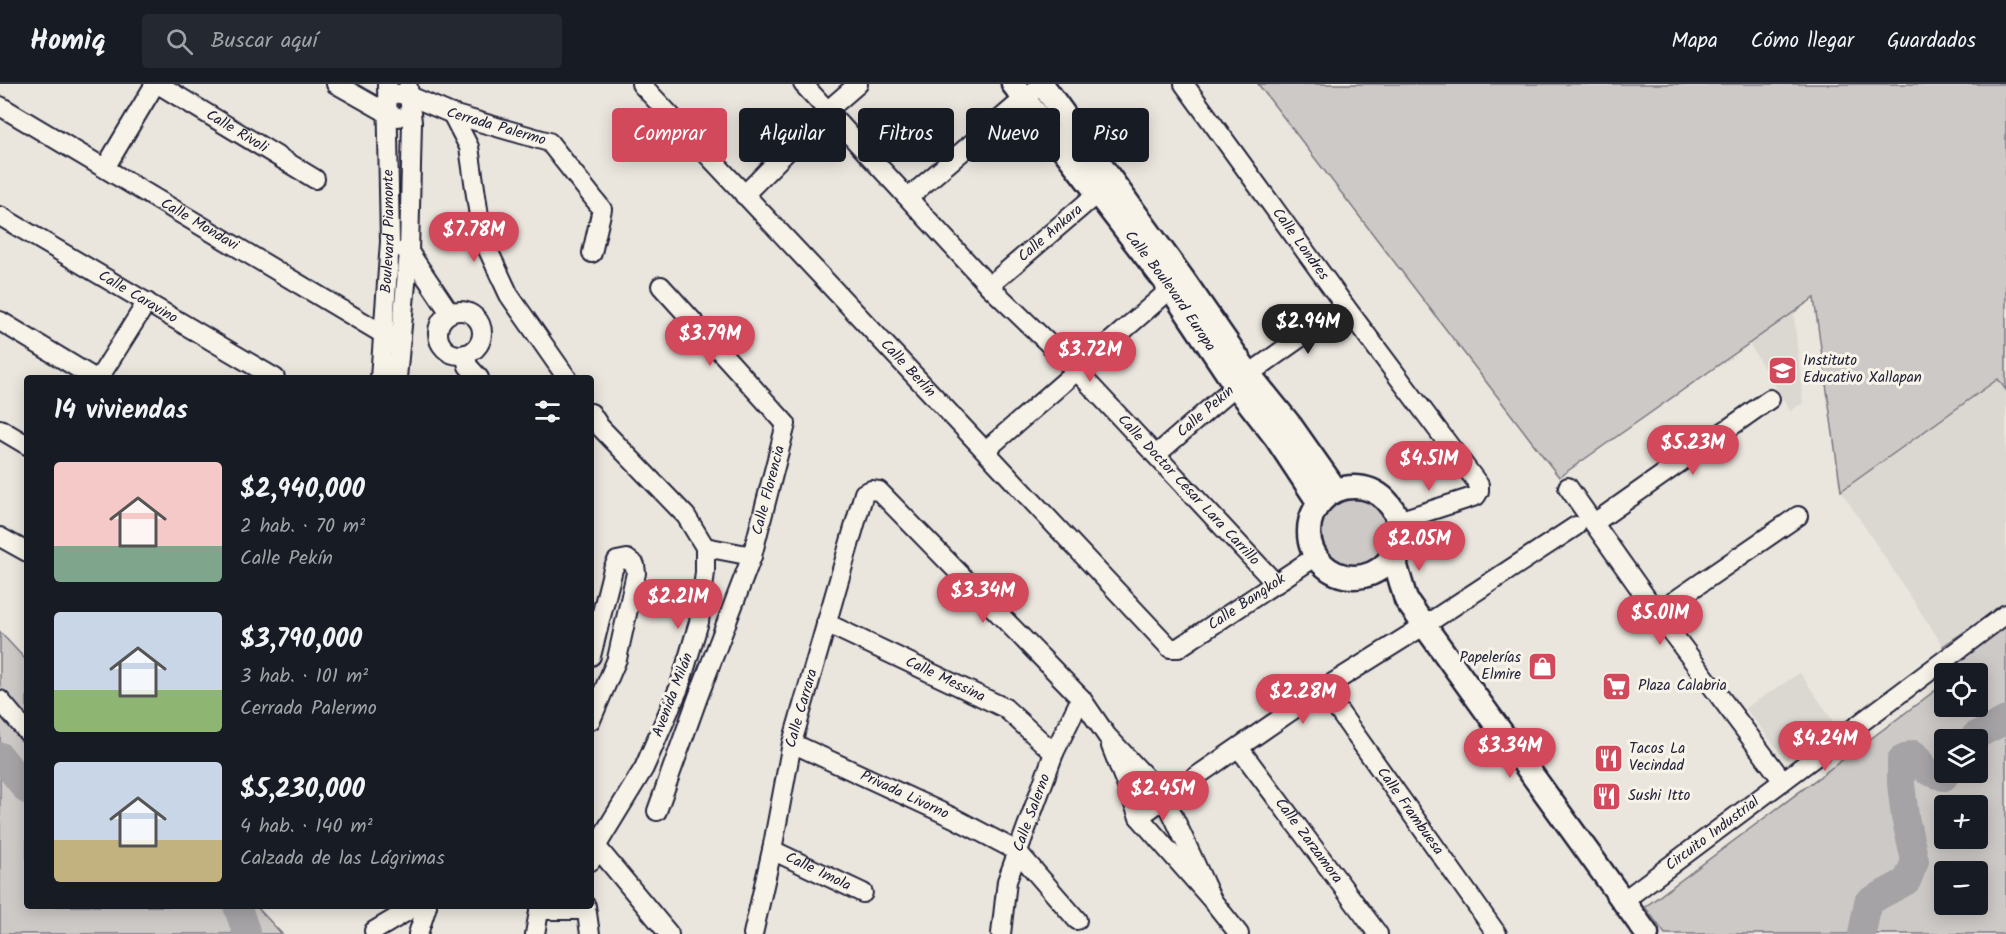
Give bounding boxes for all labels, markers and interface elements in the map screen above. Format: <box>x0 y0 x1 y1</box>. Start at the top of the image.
search box <box>142 14 562 68</box>
text: Homiq <box>30 19 106 64</box>
text: Buscar aquí <box>211 24 318 59</box>
icon: search <box>163 25 196 58</box>
text: Mapa <box>1671 25 1718 58</box>
text: Cómo llegar <box>1751 25 1854 58</box>
text: Guardados <box>1887 25 1976 58</box>
street label: Cerrada Palermo <box>442 101 549 153</box>
street label: Calle Rivoli <box>201 104 274 160</box>
chip: Comprar <box>612 108 727 162</box>
chip: Alquilar <box>739 108 846 162</box>
chip: Filtros <box>858 108 954 162</box>
chip: Nuevo <box>966 108 1060 162</box>
chip: Piso <box>1072 108 1149 162</box>
street label: Boulevard Piamonte <box>374 169 402 294</box>
street label: Calle Mondavi <box>156 192 244 258</box>
street label: Calle Ankara <box>1013 198 1089 268</box>
street label: Calle Londres <box>1266 203 1335 286</box>
pin: $7.78M <box>425 212 523 263</box>
text: $7.78M <box>443 215 505 247</box>
street label: Calle Boulevard Europa <box>1118 226 1222 357</box>
street label: Calle Caravino <box>93 264 182 330</box>
pin: $2.94M <box>1259 304 1357 355</box>
text: $2.94M <box>1276 307 1340 339</box>
pin: $3.79M <box>661 316 759 367</box>
text: $3.79M <box>679 319 741 351</box>
pin: $3.72M <box>1041 332 1139 383</box>
street label: Calle Berlín <box>874 334 941 403</box>
text: $3.72M <box>1058 335 1122 367</box>
place label: Instituto Educativo Xallapan <box>1803 349 1922 390</box>
school or university icon: Instituto Educativo Xallapan <box>1766 354 1798 386</box>
street label: Calle Pekín <box>1172 380 1240 444</box>
text: 14 viviendas <box>54 390 188 432</box>
icon: filters <box>531 395 564 428</box>
street label: Calle Doctor César Lara Carrillo <box>1111 409 1265 572</box>
pin: $5.23M <box>1644 425 1742 476</box>
text: $5.23M <box>1661 428 1725 460</box>
pin: $4.51M <box>1380 441 1478 492</box>
street label: Calle Florencia <box>746 443 792 538</box>
text: $4.51M <box>1400 444 1458 476</box>
text: $2,940,000 <box>240 469 365 511</box>
icon: home <box>102 486 174 558</box>
text: 2 hab. · 70 m² <box>240 511 365 543</box>
pin: $2.05M <box>1370 521 1468 572</box>
text: $2.05M <box>1387 524 1451 556</box>
text: Calle Pekín <box>240 543 333 575</box>
street label: Calle Bangkok <box>1203 567 1291 637</box>
pin: $3.34M <box>934 573 1032 624</box>
text: $3.34M <box>951 576 1015 608</box>
pin: $2.21M <box>629 579 727 630</box>
text: $2.21M <box>647 582 709 614</box>
pin: $5.01M <box>1611 595 1709 646</box>
text: $5.01M <box>1631 598 1689 630</box>
text: $3,790,000 <box>240 619 362 661</box>
icon: home <box>102 636 174 708</box>
place label: Papelerías Elmire <box>1460 646 1522 687</box>
street label: Avenida Milán <box>646 649 700 741</box>
street label: Calle Messina <box>901 650 989 709</box>
shop icon: Papelerías Elmire <box>1526 651 1558 683</box>
text: 3 hab. · 101 m² <box>240 661 368 693</box>
map controls <box>1934 663 1988 915</box>
button: locate <box>1934 663 1988 717</box>
street label: Calle Carrara <box>779 666 825 750</box>
supermarket icon: Plaza Calabria <box>1601 670 1633 702</box>
pin: $2.28M <box>1254 674 1352 725</box>
place label: Plaza Calabria <box>1638 674 1727 698</box>
text: $2.28M <box>1270 677 1336 709</box>
text: Cerrada Palermo <box>240 693 377 725</box>
pin: $4.24M <box>1776 721 1874 772</box>
text: $4.24M <box>1792 724 1858 756</box>
pin: $3.34M <box>1461 728 1559 779</box>
button: layers <box>1934 729 1988 783</box>
text: $3.34M <box>1478 731 1542 763</box>
place label: Tacos La Vecindad <box>1629 737 1685 778</box>
restaurant icon: Tacos La Vecindad <box>1592 742 1624 774</box>
street label: Calle Frambuesa <box>1370 762 1450 860</box>
street label: Privada Livorno <box>856 764 953 826</box>
text: $5,230,000 <box>240 769 365 811</box>
street label: Calle Salerno <box>1007 770 1057 855</box>
pin: $2.45M <box>1114 771 1212 822</box>
text: $2.45M <box>1131 774 1195 806</box>
restaurant icon: Sushi Itto <box>1591 780 1623 812</box>
place label: Sushi Itto <box>1628 784 1690 808</box>
icon: home <box>102 786 174 858</box>
street label: Circuito Industrial <box>1660 790 1765 877</box>
street label: Calle Zarzamora <box>1268 793 1349 889</box>
button: + <box>1934 795 1988 849</box>
text: 4 hab. · 140 m² <box>240 811 373 843</box>
text: Calzada de las Lágrimas <box>240 843 445 875</box>
street label: Calle Imola <box>781 846 855 898</box>
button: − <box>1934 861 1988 915</box>

